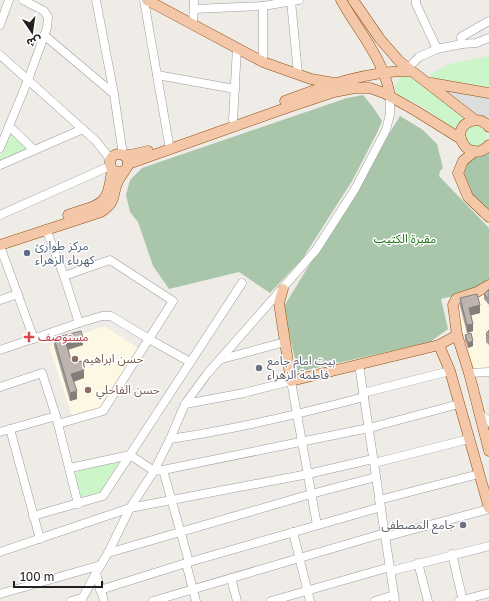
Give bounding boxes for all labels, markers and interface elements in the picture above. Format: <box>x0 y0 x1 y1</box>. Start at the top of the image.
north arrow <box>12 12 52 52</box>
text: ش <box>25 33 43 50</box>
park label: مقبرة الكتيب <box>374 231 436 246</box>
place label: مركز طوارئ كهرباء الزهراء <box>35 238 96 267</box>
marker: مركز طوارئ كهرباء الزهراء <box>22 248 32 258</box>
place label: مستوصف <box>38 329 89 344</box>
marker: مستوصف <box>23 331 35 343</box>
place label: حسن ابراهيم <box>83 351 144 368</box>
place label: بيت امام جامع فاطمة الزهراء <box>267 353 336 382</box>
marker: حسن ابراهيم <box>70 354 80 364</box>
marker: بيت امام جامع فاطمة الزهراء <box>254 363 264 373</box>
place label: حسن الفاحلي <box>96 382 160 400</box>
marker: حسن الفاحلي <box>83 385 93 395</box>
place label: جامع المصطفى <box>381 517 455 534</box>
marker: جامع المصطفى <box>458 520 468 530</box>
scale bar <box>14 563 102 589</box>
text: 100 m <box>20 569 54 584</box>

